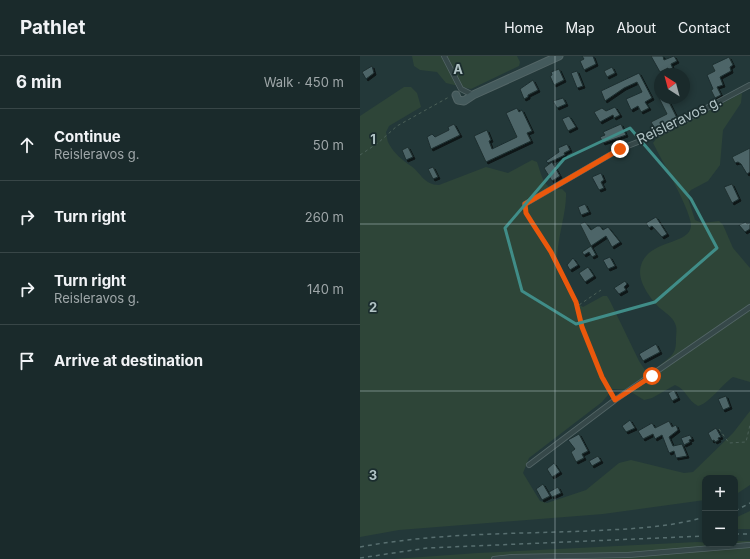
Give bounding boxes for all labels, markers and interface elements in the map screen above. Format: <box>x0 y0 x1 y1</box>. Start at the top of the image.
text: Pathlet <box>20 16 85 39</box>
text: Home <box>504 19 543 36</box>
text: Map <box>565 19 595 36</box>
text: About <box>617 19 656 36</box>
text: Contact <box>678 19 730 36</box>
text: A <box>453 61 463 77</box>
north arrow <box>654 68 690 104</box>
text: 6 min <box>16 72 62 92</box>
text: Walk · 450 m <box>264 74 344 90</box>
street label: Reisleravos g. <box>634 92 724 147</box>
text: Continue <box>54 127 121 146</box>
text: 1 <box>370 131 376 147</box>
icon: ahead <box>16 134 38 156</box>
text: 50 m <box>313 137 344 153</box>
route end <box>611 140 629 158</box>
text: Reisleravos g. <box>54 146 140 162</box>
icon: right <box>16 206 38 228</box>
text: Turn right <box>54 207 126 226</box>
text: 260 m <box>305 209 344 225</box>
text: Turn right <box>54 271 126 290</box>
icon: right <box>16 278 38 300</box>
text: 140 m <box>307 281 344 297</box>
text: Reisleravos g. <box>54 290 140 306</box>
text: 2 <box>369 299 377 315</box>
icon: arrive <box>16 350 38 372</box>
text: Arrive at destination <box>54 351 203 370</box>
route start <box>643 367 661 385</box>
text: 3 <box>369 467 377 483</box>
map controls <box>702 475 738 547</box>
button: + <box>702 475 738 511</box>
button: − <box>702 511 738 547</box>

